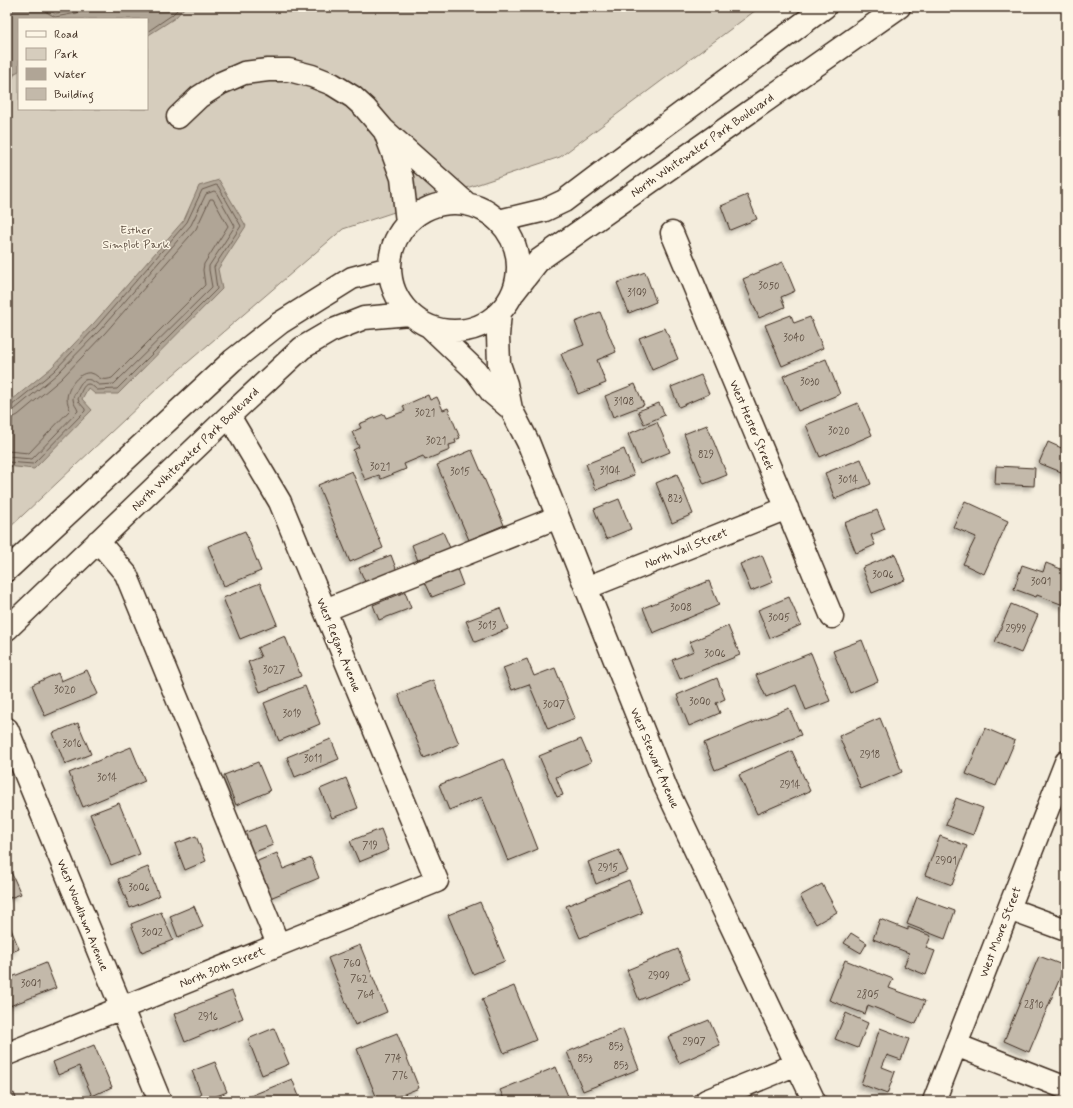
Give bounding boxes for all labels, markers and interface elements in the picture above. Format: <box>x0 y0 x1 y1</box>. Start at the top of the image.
legend <box>18 18 148 110</box>
text: Road <box>54 27 78 43</box>
text: Park <box>54 47 78 63</box>
text: Water <box>54 67 86 83</box>
text: Building <box>54 87 94 104</box>
street label: North Whitewater Park Boulevard <box>628 90 777 202</box>
park label: Esther Simplot Park <box>103 223 170 253</box>
house number: 3050 <box>758 280 780 293</box>
house number: 3109 <box>627 287 647 300</box>
house number: 3040 <box>783 332 805 345</box>
house number: 3030 <box>800 376 820 389</box>
street label: West Hester Street <box>725 378 777 473</box>
street label: North Whitewater Park Boulevard <box>128 384 263 515</box>
house number: 3108 <box>614 396 634 409</box>
house number: 3021 <box>415 407 435 420</box>
house number: 3020 <box>828 425 850 438</box>
house number: 3021 <box>426 435 446 448</box>
house number: 829 <box>698 449 714 462</box>
house number: 3021 <box>370 461 390 474</box>
house number: 3104 <box>600 465 621 478</box>
house number: 3015 <box>450 466 470 479</box>
house number: 3014 <box>838 474 858 487</box>
house number: 823 <box>668 493 683 506</box>
street label: North Vail Street <box>642 525 731 573</box>
house number: 3006 <box>872 569 894 582</box>
house number: 3001 <box>1031 576 1051 589</box>
street label: West Regan Avenue <box>311 596 364 696</box>
house number: 3008 <box>670 602 692 615</box>
house number: 3005 <box>768 612 790 625</box>
house number: 3013 <box>478 620 497 633</box>
house number: 2999 <box>1005 623 1027 636</box>
house number: 3006 <box>704 648 726 661</box>
house number: 3027 <box>263 664 285 677</box>
house number: 3020 <box>54 684 76 697</box>
house number: 3000 <box>689 696 711 709</box>
house number: 3007 <box>543 699 565 712</box>
street label: West Stewart Avenue <box>626 706 683 811</box>
house number: 3019 <box>282 708 302 721</box>
house number: 3016 <box>62 738 82 751</box>
house number: 2918 <box>860 749 880 762</box>
house number: 3011 <box>304 753 322 766</box>
house number: 3014 <box>97 772 117 785</box>
house number: 2914 <box>780 779 800 792</box>
house number: 719 <box>362 840 378 853</box>
house number: 2901 <box>935 855 957 868</box>
street label: West Woodlawn Avenue <box>52 857 112 974</box>
house number: 2915 <box>598 862 618 875</box>
house number: 3006 <box>128 882 150 895</box>
street label: West Moore Street <box>976 884 1026 980</box>
house number: 3002 <box>141 927 163 940</box>
street label: North 30th Street <box>177 943 268 992</box>
house number: 760 <box>343 958 361 971</box>
house number: 2909 <box>648 970 670 983</box>
house number: 762 <box>350 973 368 986</box>
house number: 3001 <box>21 978 41 991</box>
house number: 2805 <box>857 988 879 1002</box>
house number: 764 <box>357 989 375 1002</box>
house number: 2810 <box>1024 998 1044 1012</box>
house number: 2916 <box>198 1011 218 1024</box>
house number: 2907 <box>683 1036 705 1049</box>
house number: 853 <box>608 1041 624 1054</box>
house number: 774 <box>385 1053 402 1066</box>
house number: 853 <box>577 1053 593 1066</box>
house number: 853 <box>613 1060 629 1073</box>
house number: 776 <box>392 1070 408 1083</box>

